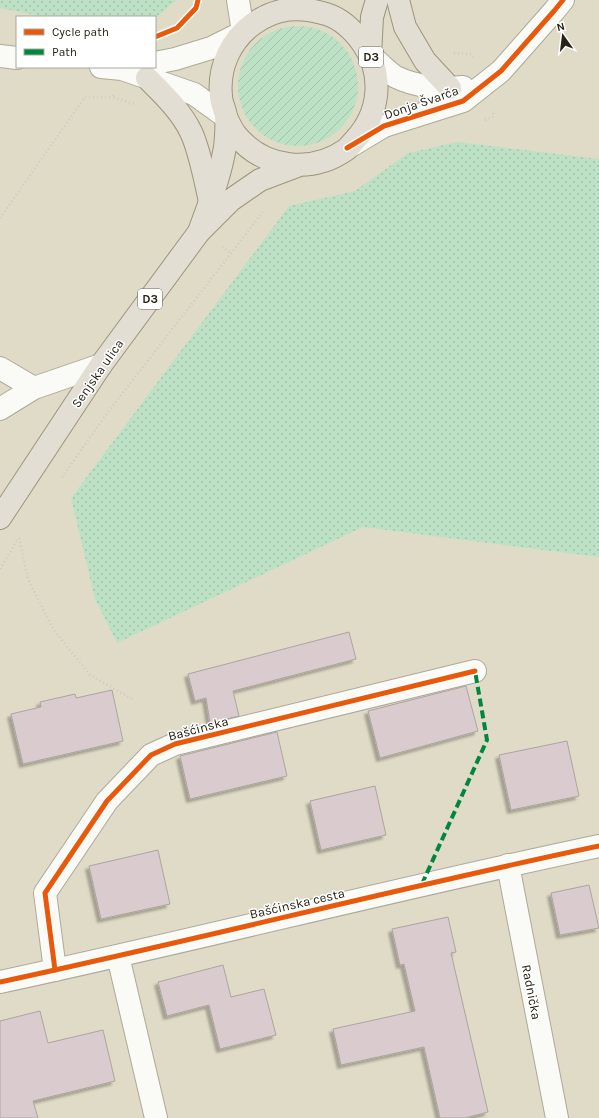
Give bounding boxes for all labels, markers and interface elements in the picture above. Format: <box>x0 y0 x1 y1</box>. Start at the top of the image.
legend <box>16 16 156 68</box>
north arrow <box>543 16 583 56</box>
text: N <box>555 20 566 34</box>
text: Cycle path <box>52 25 109 39</box>
text: Path <box>52 45 77 59</box>
road number: D3 <box>359 47 383 67</box>
street label: Donja Švarča <box>382 82 460 122</box>
road number: D3 <box>138 289 162 309</box>
street label: Senjska ulica <box>68 336 127 410</box>
street label: Bašćinska <box>166 713 230 744</box>
street label: Bašćinska cesta <box>248 885 346 922</box>
street label: Radnička <box>519 963 544 1021</box>

